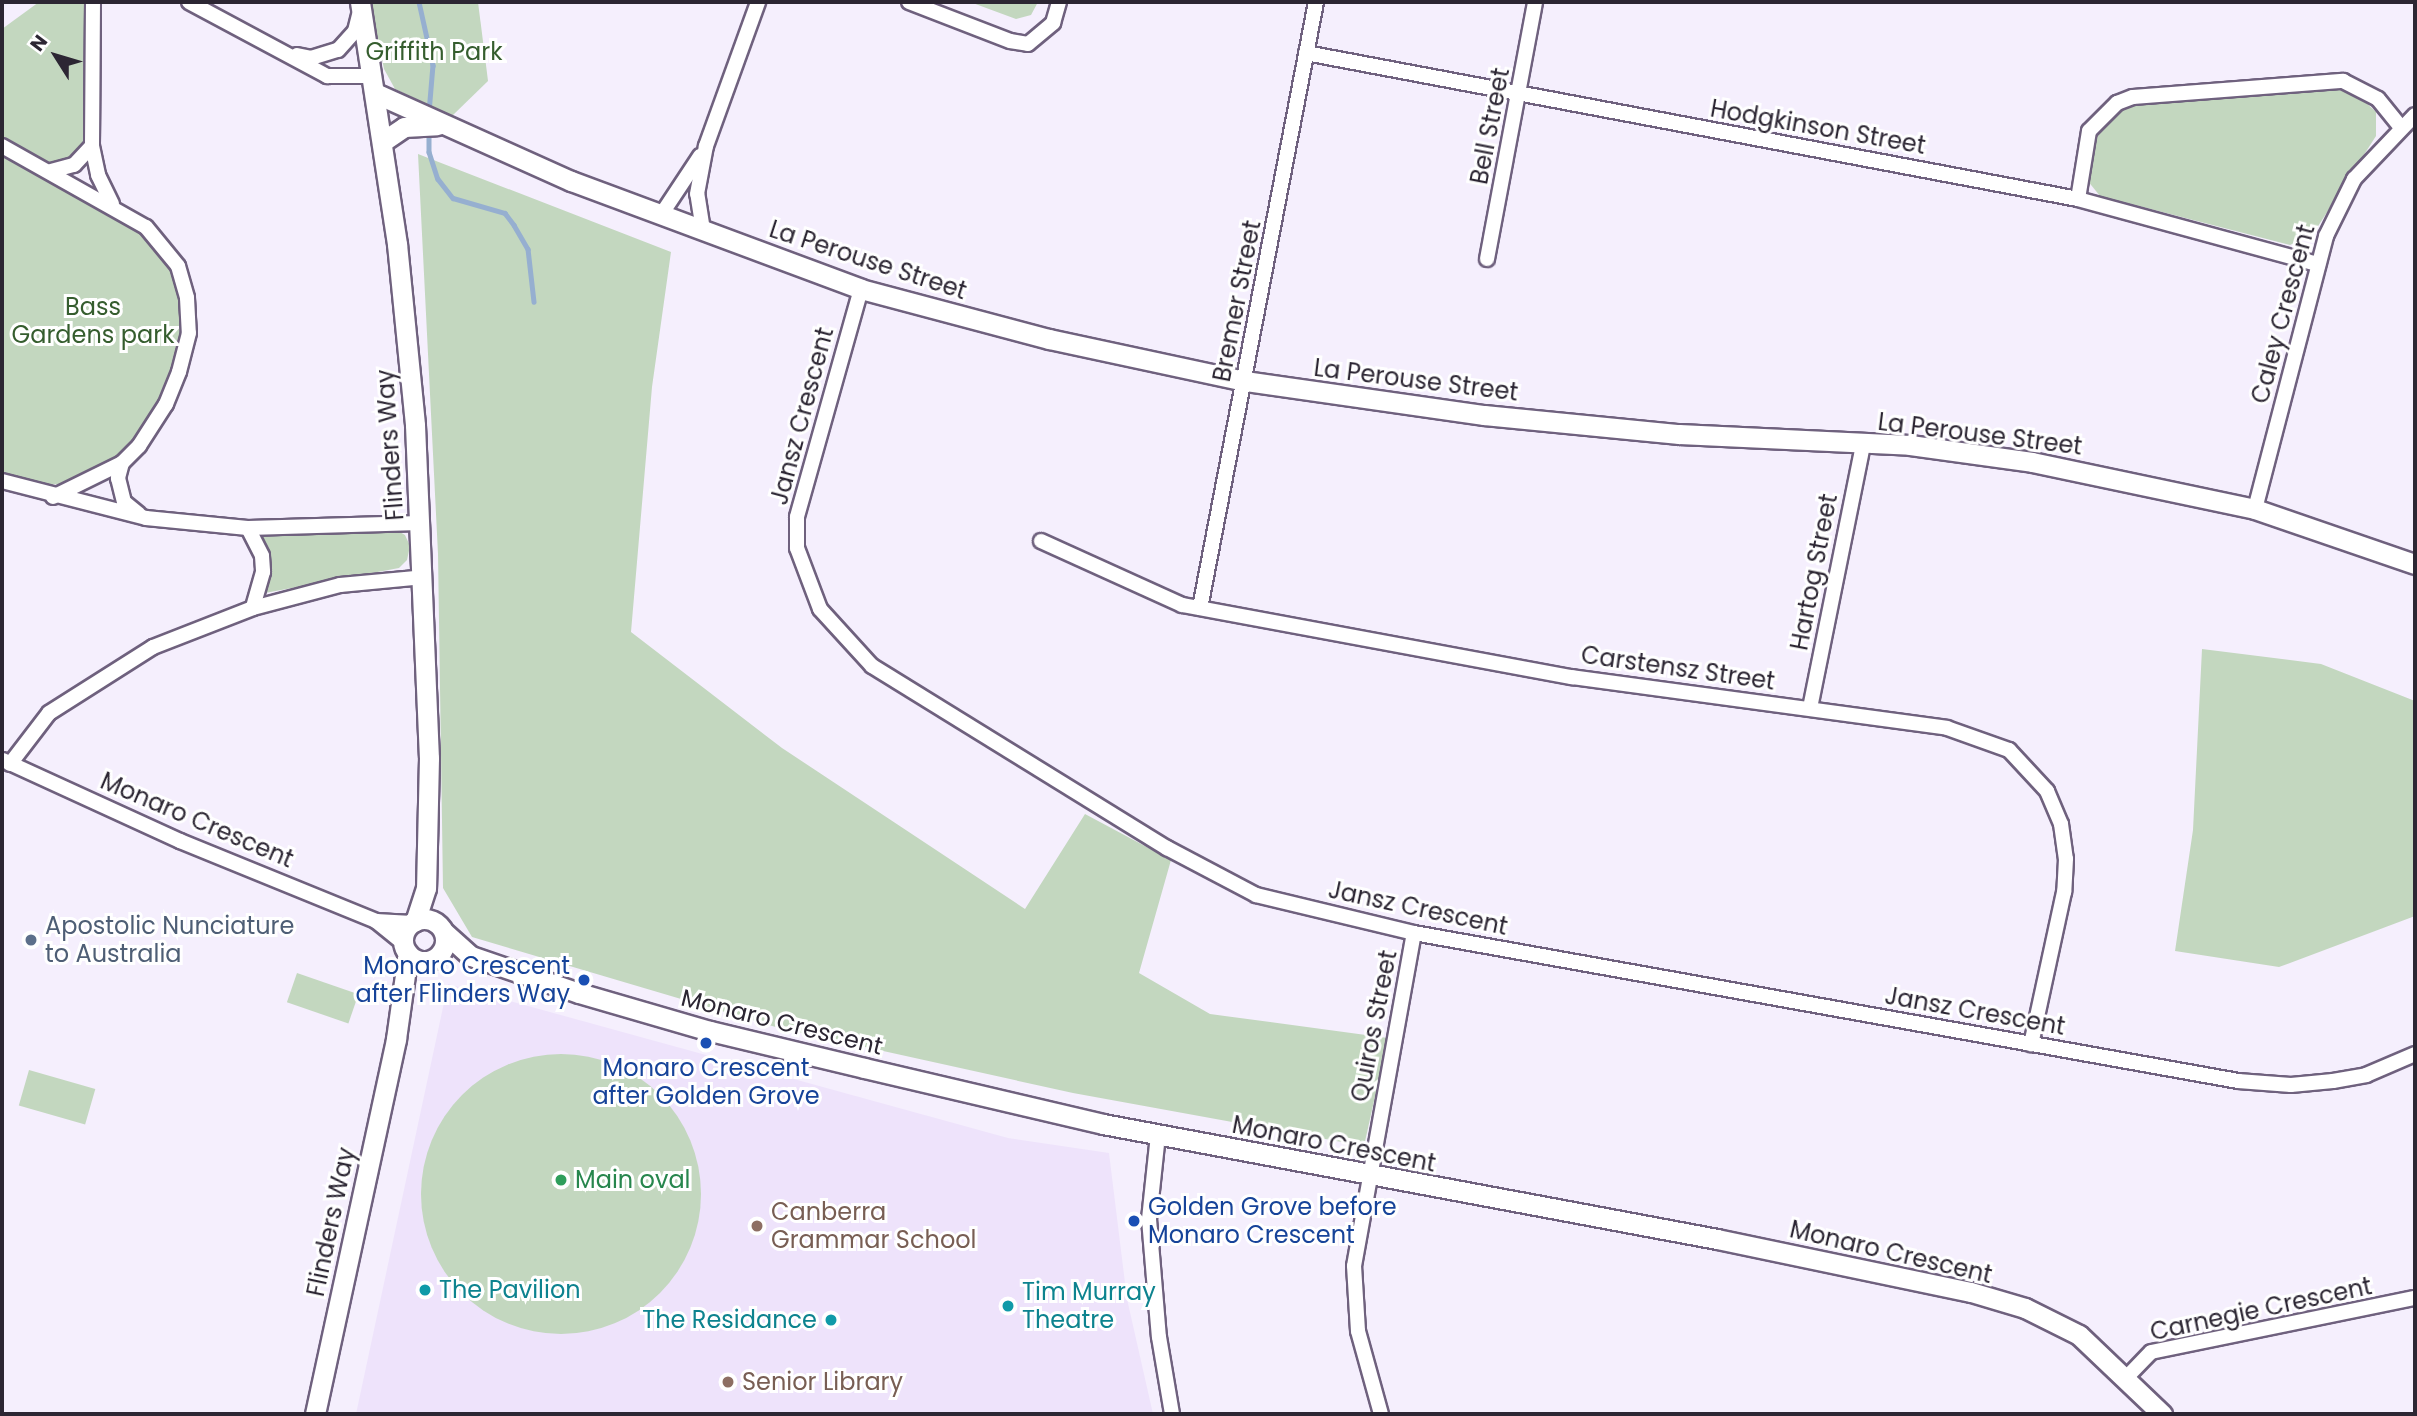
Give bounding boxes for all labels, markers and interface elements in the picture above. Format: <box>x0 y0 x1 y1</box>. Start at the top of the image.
north arrow <box>21 21 91 91</box>
text: N <box>24 29 54 57</box>
park label: Griffith Park <box>365 38 503 66</box>
street label: Bell Street <box>1465 65 1515 187</box>
street label: Hodgkinson Street <box>1708 94 1928 160</box>
street label: La Perouse Street <box>766 215 970 305</box>
street label: Bremer Street <box>1207 218 1267 384</box>
street label: Caley Crescent <box>2245 221 2321 407</box>
park label: Bass Gardens park <box>11 293 175 349</box>
street label: Jansz Crescent <box>764 324 840 508</box>
street label: La Perouse Street <box>1312 353 1520 407</box>
street label: Flinders Way <box>370 368 410 522</box>
street label: La Perouse Street <box>1876 407 2084 461</box>
street label: Hartog Street <box>1785 491 1843 653</box>
street label: Carstensz Street <box>1579 640 1777 696</box>
street label: Monaro Crescent <box>96 766 298 874</box>
street label: Jansz Crescent <box>1326 875 1510 941</box>
place label: Apostolic Nunciature to Australia <box>45 912 294 968</box>
marker: Apostolic Nunciature to Australia <box>23 932 39 948</box>
street label: Quiros Street <box>1345 948 1403 1104</box>
place label: Monaro Crescent after Flinders Way <box>355 952 570 1008</box>
marker: Monaro Crescent after Flinders Way <box>576 972 592 988</box>
street label: Jansz Crescent <box>1883 981 2067 1041</box>
street label: Monaro Crescent <box>678 983 886 1061</box>
marker: Monaro Crescent after Golden Grove <box>698 1035 714 1051</box>
place label: Monaro Crescent after Golden Grove <box>592 1054 820 1110</box>
street label: Monaro Crescent <box>1230 1110 1438 1178</box>
street label: Flinders Way <box>301 1145 361 1299</box>
place label: Main oval <box>575 1166 691 1194</box>
marker: Main oval <box>553 1172 569 1188</box>
place label: Golden Grove before Monaro Crescent <box>1148 1193 1397 1249</box>
place label: Canberra Grammar School <box>771 1198 977 1254</box>
marker: Golden Grove before Monaro Crescent <box>1126 1213 1142 1229</box>
street label: Monaro Crescent <box>1787 1215 1995 1289</box>
marker: Canberra Grammar School <box>749 1218 765 1234</box>
street label: Carnegie Crescent <box>2148 1271 2374 1347</box>
place label: The Pavilion <box>439 1276 581 1304</box>
place label: Tim Murray Theatre <box>1022 1278 1156 1334</box>
marker: The Pavilion <box>417 1282 433 1298</box>
marker: Tim Murray Theatre <box>1000 1298 1016 1314</box>
place label: The Residance <box>642 1306 817 1334</box>
marker: The Residance <box>823 1312 839 1328</box>
place label: Senior Library <box>742 1368 903 1396</box>
marker: Senior Library <box>720 1374 736 1390</box>

